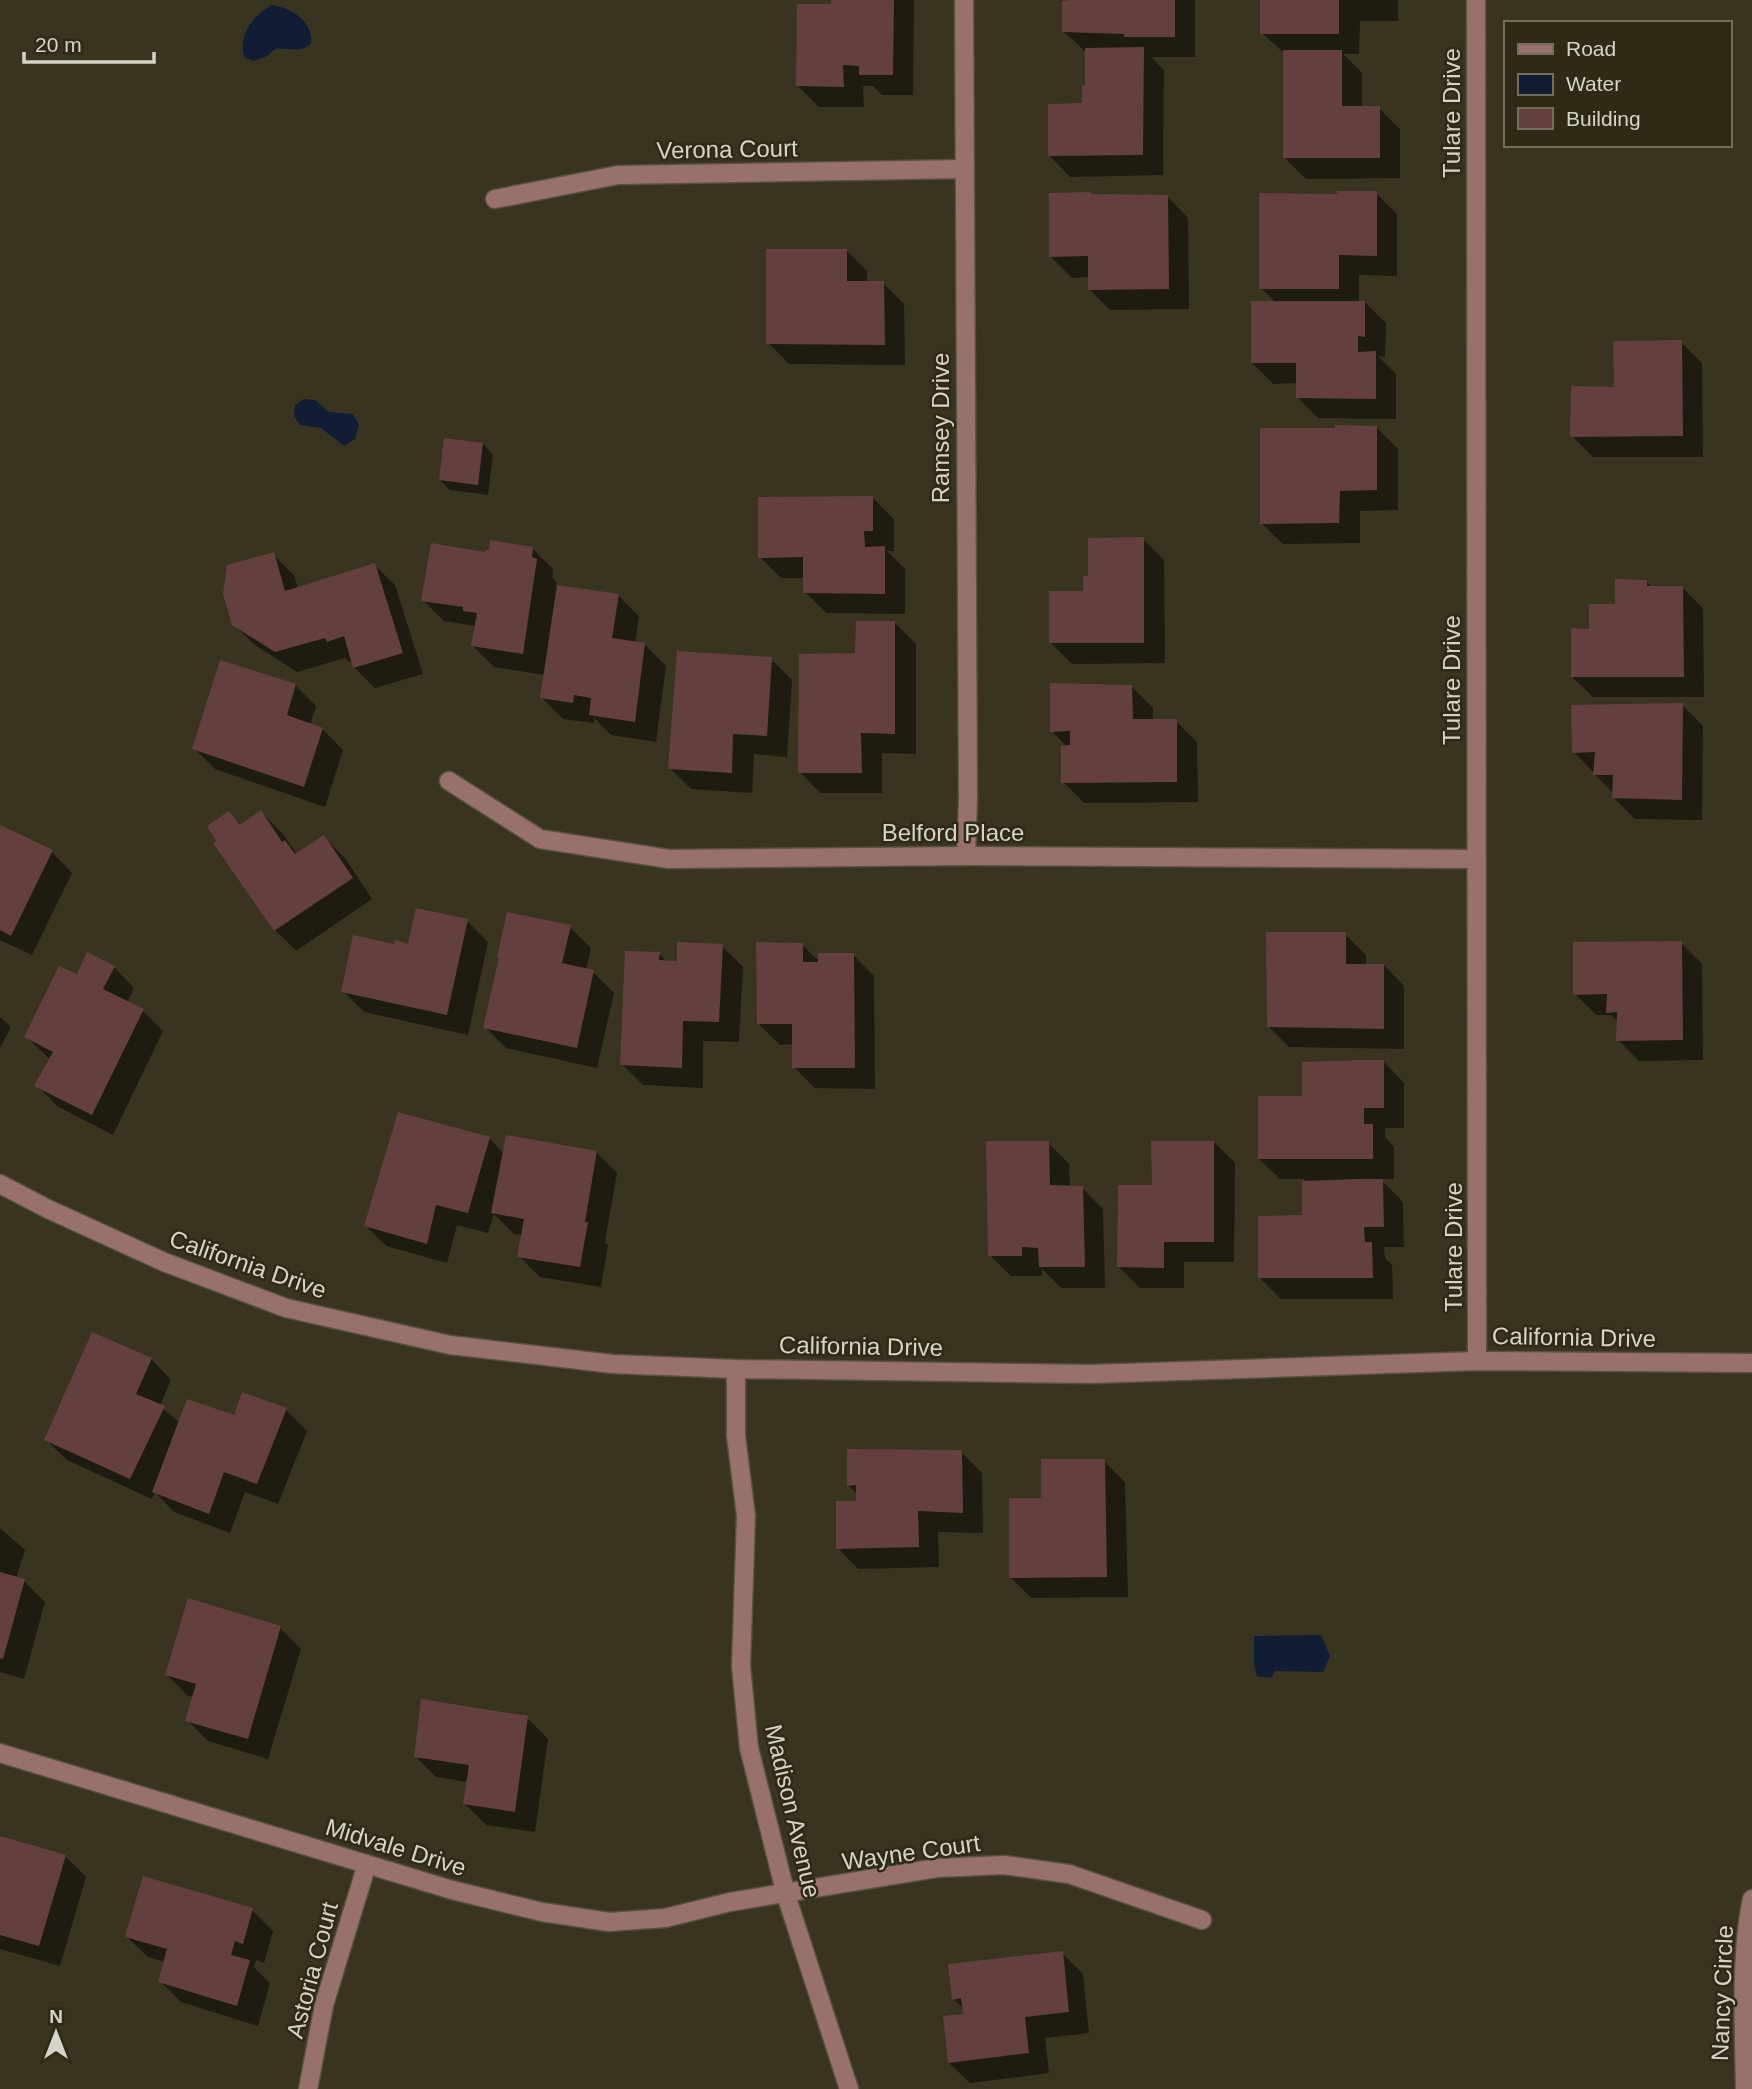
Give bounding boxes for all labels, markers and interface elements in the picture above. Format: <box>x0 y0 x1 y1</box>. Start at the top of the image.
scale bar <box>24 21 154 65</box>
legend <box>1504 21 1731 147</box>
text: 20 m <box>35 33 82 56</box>
text: Road <box>1566 37 1616 60</box>
street label: Tulare Drive <box>1438 48 1465 178</box>
text: Water <box>1566 72 1621 95</box>
text: Building <box>1566 107 1641 130</box>
street label: Verona Court <box>656 134 798 164</box>
street label: Ramsey Drive <box>927 353 954 503</box>
street label: Tulare Drive <box>1438 615 1465 745</box>
street label: Belford Place <box>882 819 1024 846</box>
street label: Tulare Drive <box>1440 1182 1467 1312</box>
street label: California Drive <box>166 1225 330 1303</box>
street label: California Drive <box>1492 1322 1656 1352</box>
street label: California Drive <box>779 1331 943 1361</box>
street label: Madison Avenue <box>760 1722 826 1900</box>
street label: Midvale Drive <box>323 1813 469 1881</box>
street label: Wayne Court <box>840 1829 982 1875</box>
street label: Astoria Court <box>281 1899 343 2041</box>
street label: Nancy Circle <box>1706 1925 1738 2061</box>
north arrow <box>21 1998 91 2068</box>
text: N <box>49 2006 63 2027</box>

